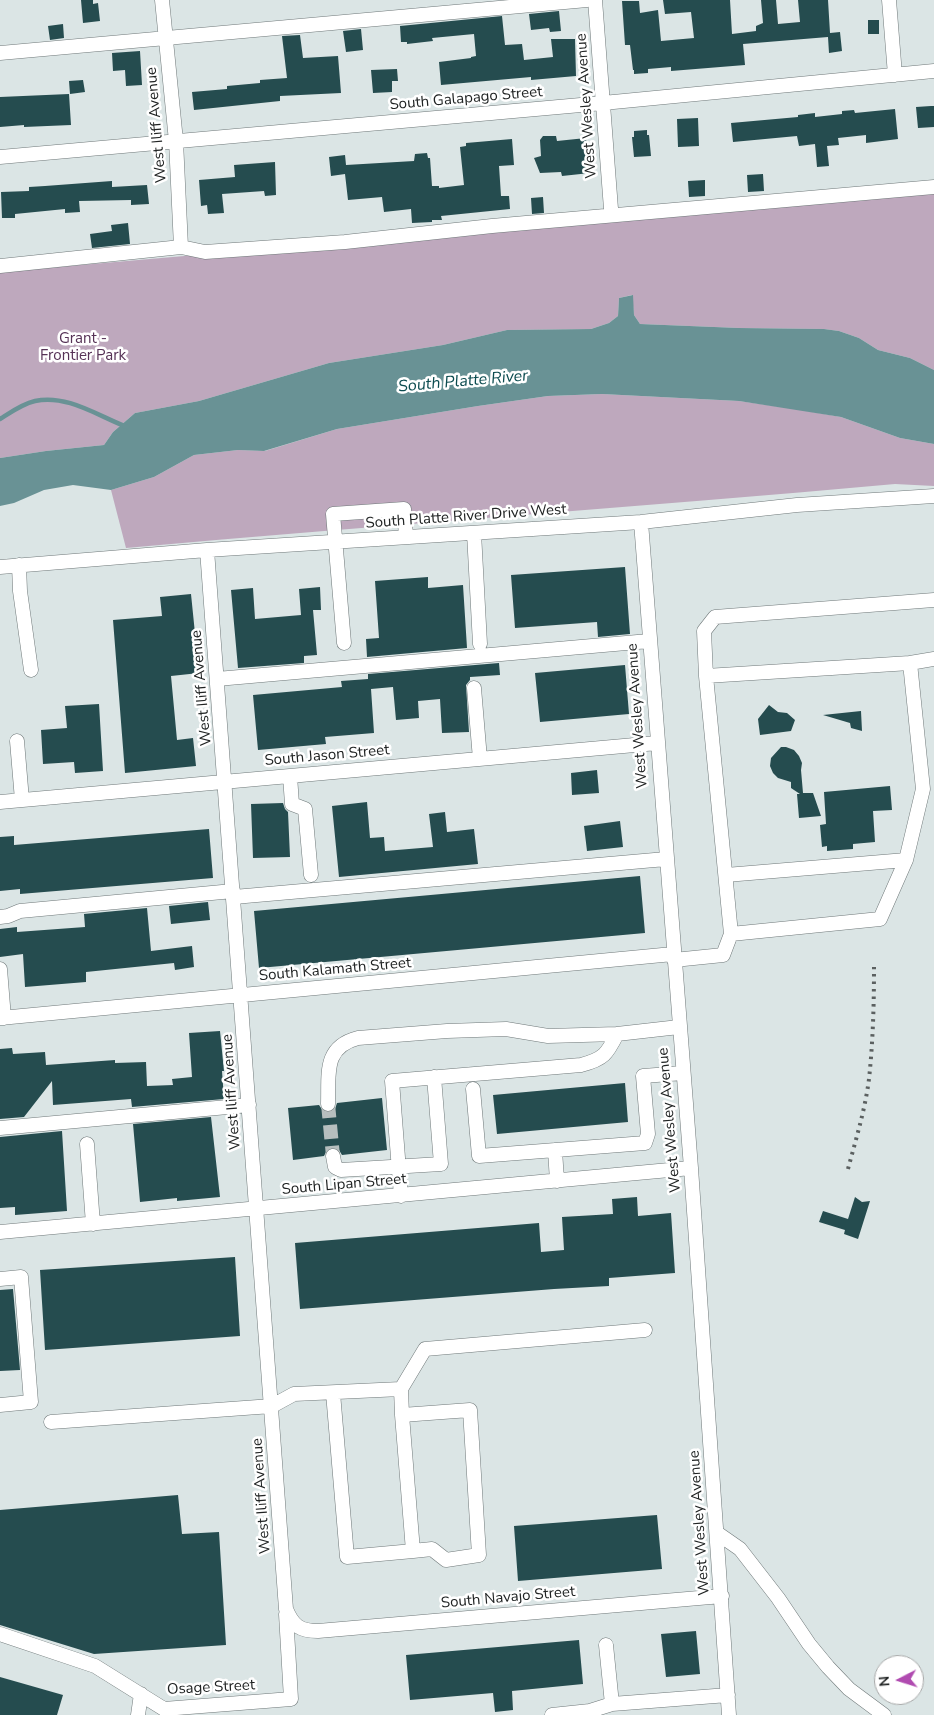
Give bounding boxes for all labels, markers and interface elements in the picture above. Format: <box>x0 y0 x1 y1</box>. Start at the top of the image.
street label: West Wesley Avenue <box>573 33 601 179</box>
street label: West Iliff Avenue <box>143 66 171 184</box>
street label: South Galapago Street <box>389 83 543 115</box>
park label: Grant - Frontier Park <box>40 330 126 365</box>
water label: South Platte River <box>397 367 529 397</box>
street label: South Platte River Drive West <box>365 501 567 533</box>
street label: West Iliff Avenue <box>188 629 216 747</box>
street label: West Wesley Avenue <box>624 643 652 789</box>
street label: South Jason Street <box>264 742 390 770</box>
street label: South Kalamath Street <box>258 954 412 986</box>
street label: West Iliff Avenue <box>219 1033 245 1151</box>
street label: West Wesley Avenue <box>655 1047 685 1193</box>
street label: South Lipan Street <box>281 1171 407 1199</box>
street label: West Iliff Avenue <box>249 1437 275 1555</box>
street label: West Wesley Avenue <box>686 1450 714 1596</box>
street label: South Navajo Street <box>440 1583 576 1613</box>
north arrow <box>874 1655 924 1705</box>
text: N <box>875 1675 894 1687</box>
street label: Osage Street <box>166 1677 256 1699</box>

